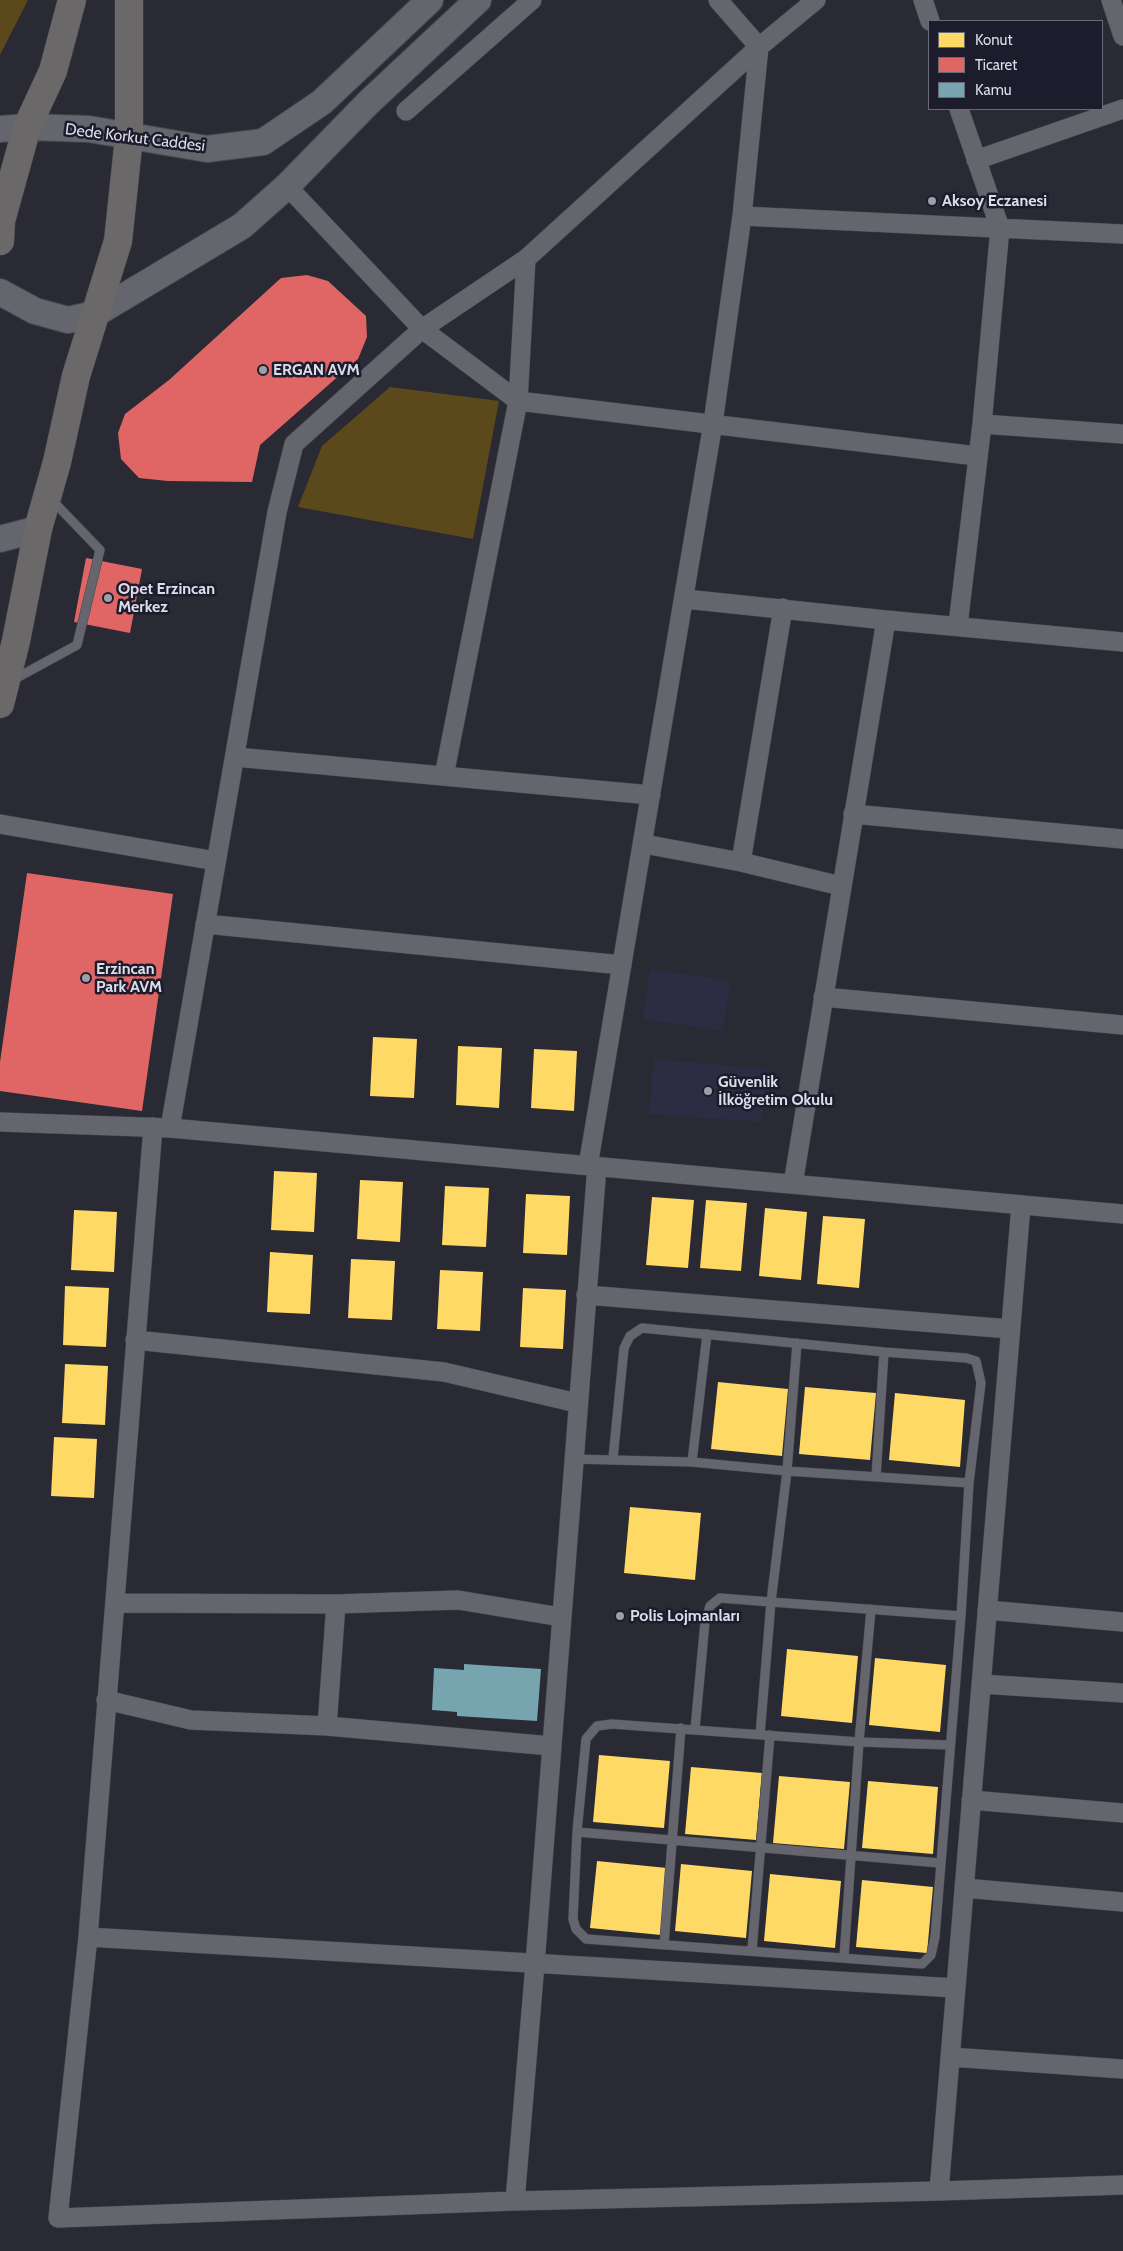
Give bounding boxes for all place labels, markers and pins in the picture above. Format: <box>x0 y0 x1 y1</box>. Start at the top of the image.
place label: Aksoy Eczanesi <box>942 191 1047 211</box>
marker: Aksoy Eczanesi <box>926 195 938 207</box>
place label: ERGAN AVM <box>273 360 360 380</box>
marker: ERGAN AVM <box>257 364 269 376</box>
place label: Opet Erzincan Merkez <box>118 579 215 617</box>
marker: Opet Erzincan Merkez <box>102 592 114 604</box>
place label: Erzincan Park AVM <box>96 959 162 997</box>
marker: Erzincan Park AVM <box>80 972 92 984</box>
place label: Güvenlik İlköğretim Okulu <box>718 1072 833 1110</box>
marker: Güvenlik İlköğretim Okulu <box>702 1085 714 1097</box>
place label: Polis Lojmanları <box>630 1606 740 1626</box>
marker: Polis Lojmanları <box>614 1610 626 1622</box>

